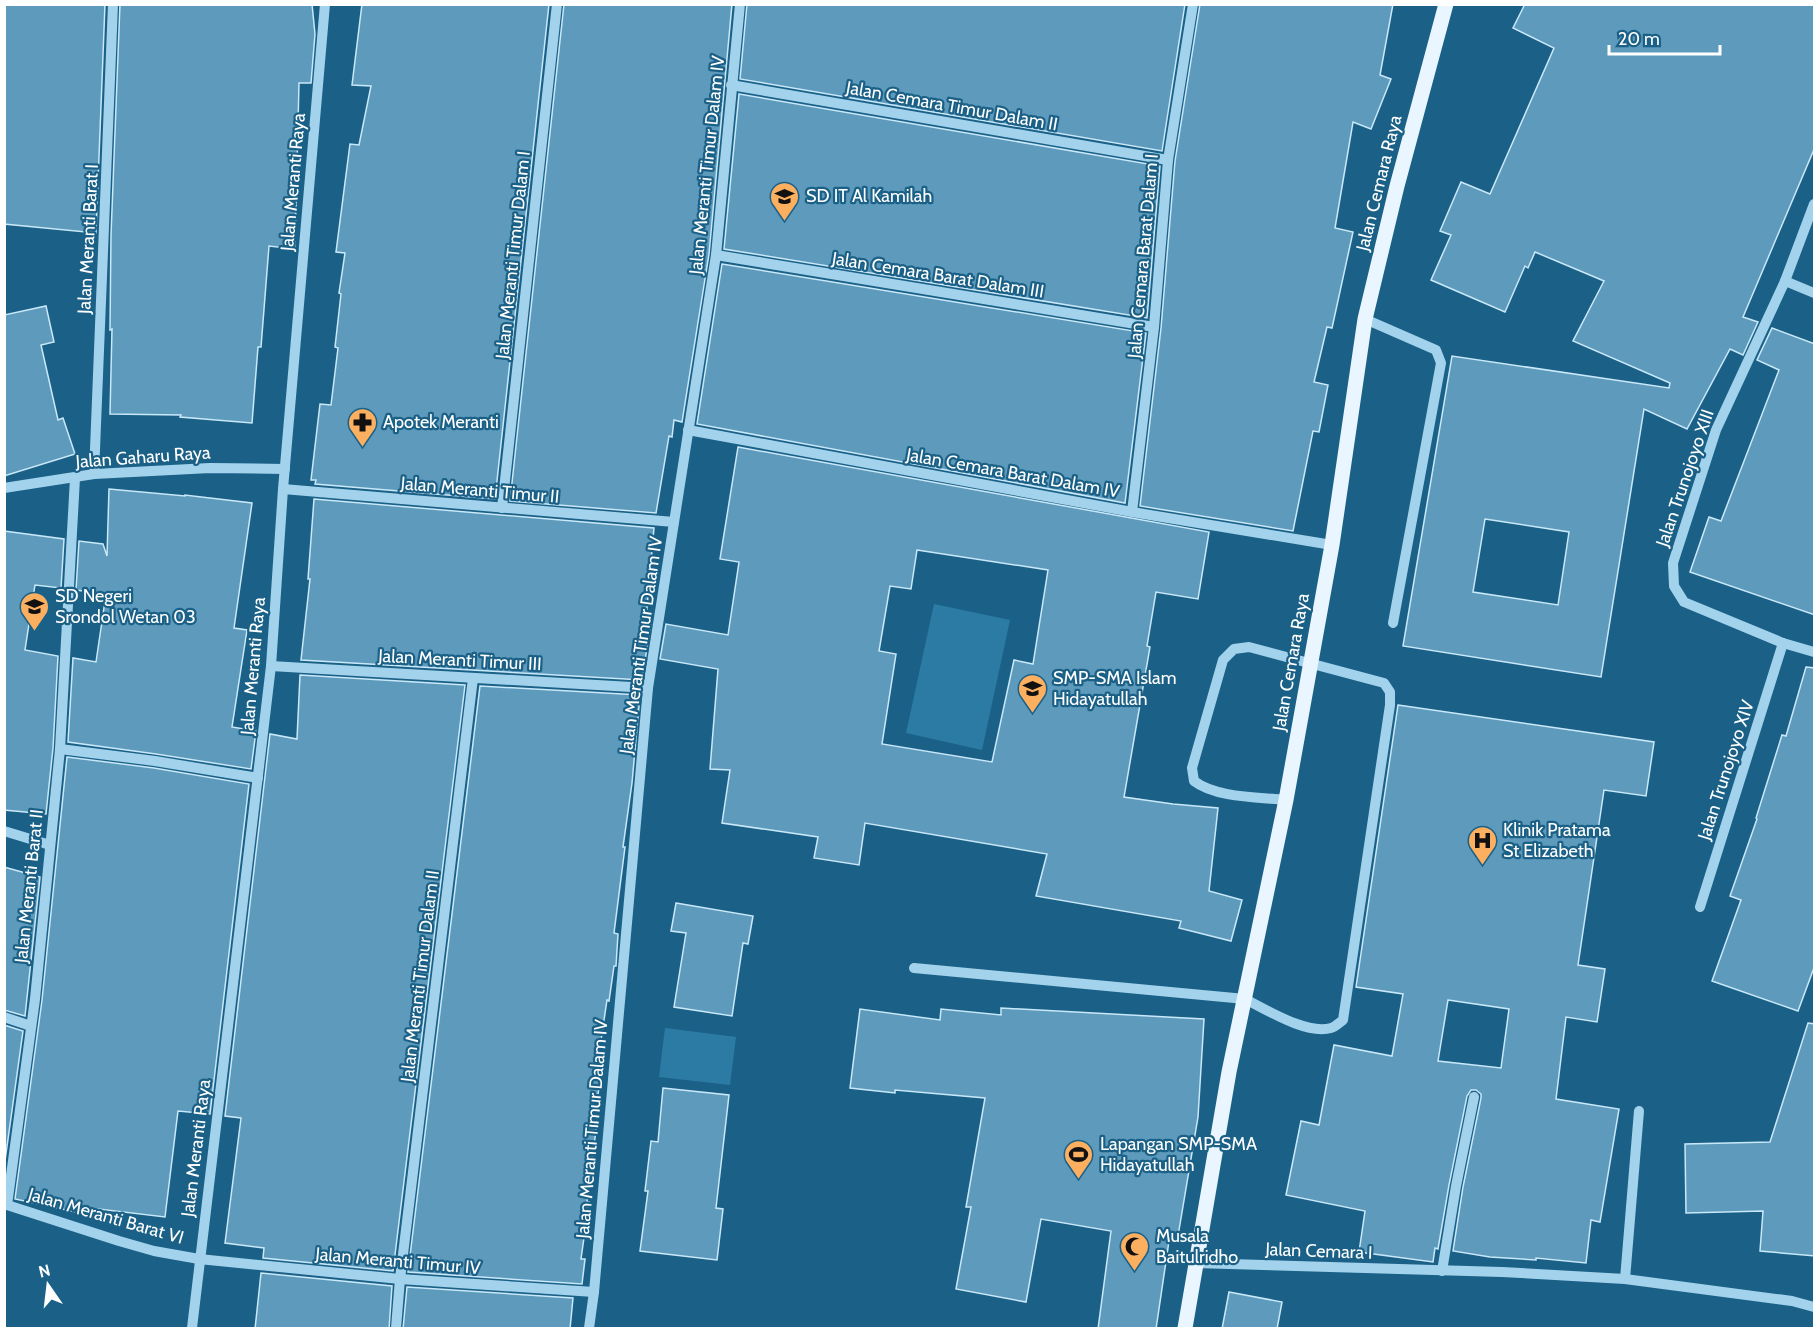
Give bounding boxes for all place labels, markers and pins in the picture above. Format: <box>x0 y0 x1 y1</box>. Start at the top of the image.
school or university icon: SD IT Al Kamilah <box>769 180 801 222</box>
place label: SD IT Al Kamilah <box>806 185 932 207</box>
pharmacy icon: Apotek Meranti <box>346 406 378 448</box>
place label: Apotek Meranti <box>383 411 499 433</box>
place label: SD Negeri Srondol Wetan 03 <box>55 585 196 628</box>
school or university icon: SD Negeri Srondol Wetan 03 <box>18 590 50 632</box>
place label: SMP-SMA Islam Hidayatullah <box>1053 667 1177 710</box>
school or university icon: SMP-SMA Islam Hidayatullah <box>1016 672 1048 714</box>
place label: Klinik Pratama St Elizabeth <box>1503 819 1611 862</box>
hospital icon: Klinik Pratama St Elizabeth <box>1466 824 1498 866</box>
place label: Lapangan SMP-SMA Hidayatullah <box>1100 1133 1257 1176</box>
sports icon: Lapangan SMP-SMA Hidayatullah <box>1063 1138 1095 1180</box>
place label: Musala Baitulridho <box>1156 1225 1238 1268</box>
mosque icon: Musala Baitulridho <box>1119 1230 1151 1272</box>

